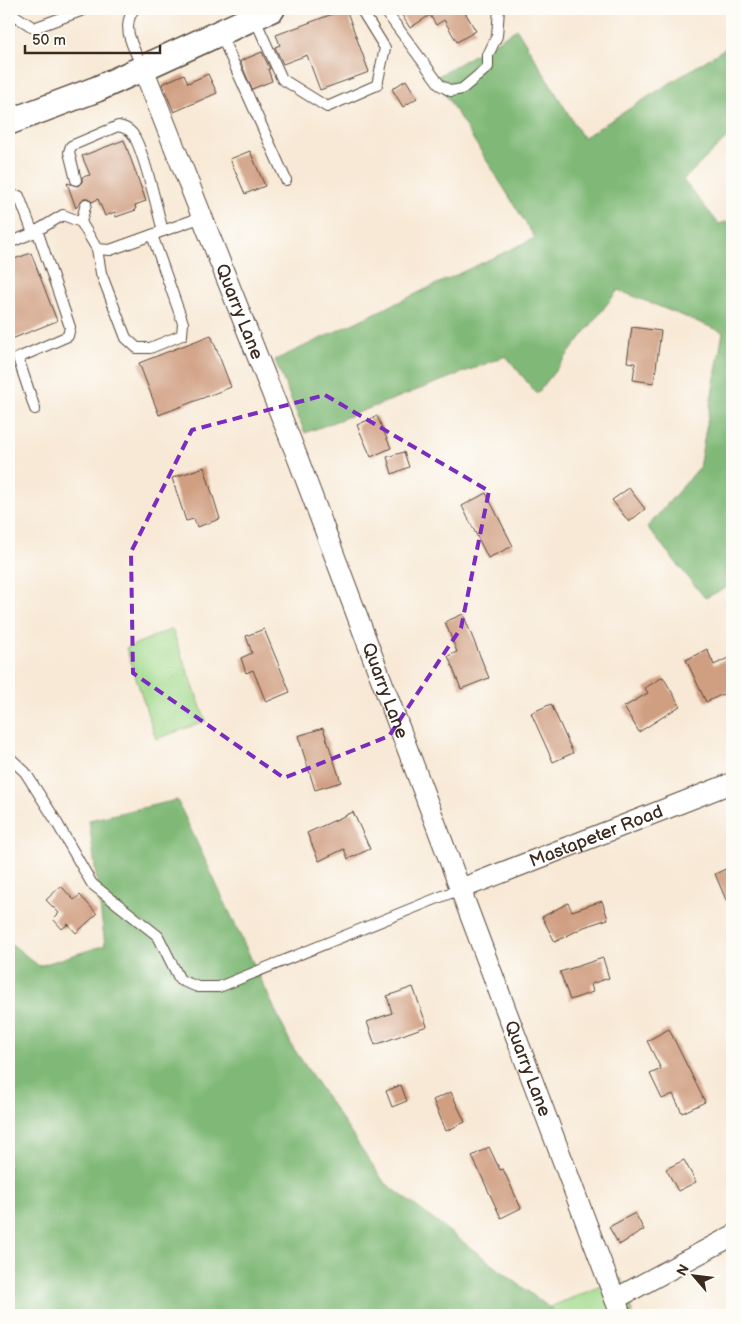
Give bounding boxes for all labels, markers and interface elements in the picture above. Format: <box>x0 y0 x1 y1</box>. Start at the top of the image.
scale bar <box>25 22 160 54</box>
text: 50 m <box>32 31 66 50</box>
street label: Quarry Lane <box>211 261 268 363</box>
street label: Quarry Lane <box>358 640 413 742</box>
street label: Mastapeter Road <box>526 800 666 871</box>
street label: Quarry Lane <box>500 1018 556 1120</box>
north arrow <box>668 1252 718 1302</box>
text: N <box>673 1261 693 1279</box>

